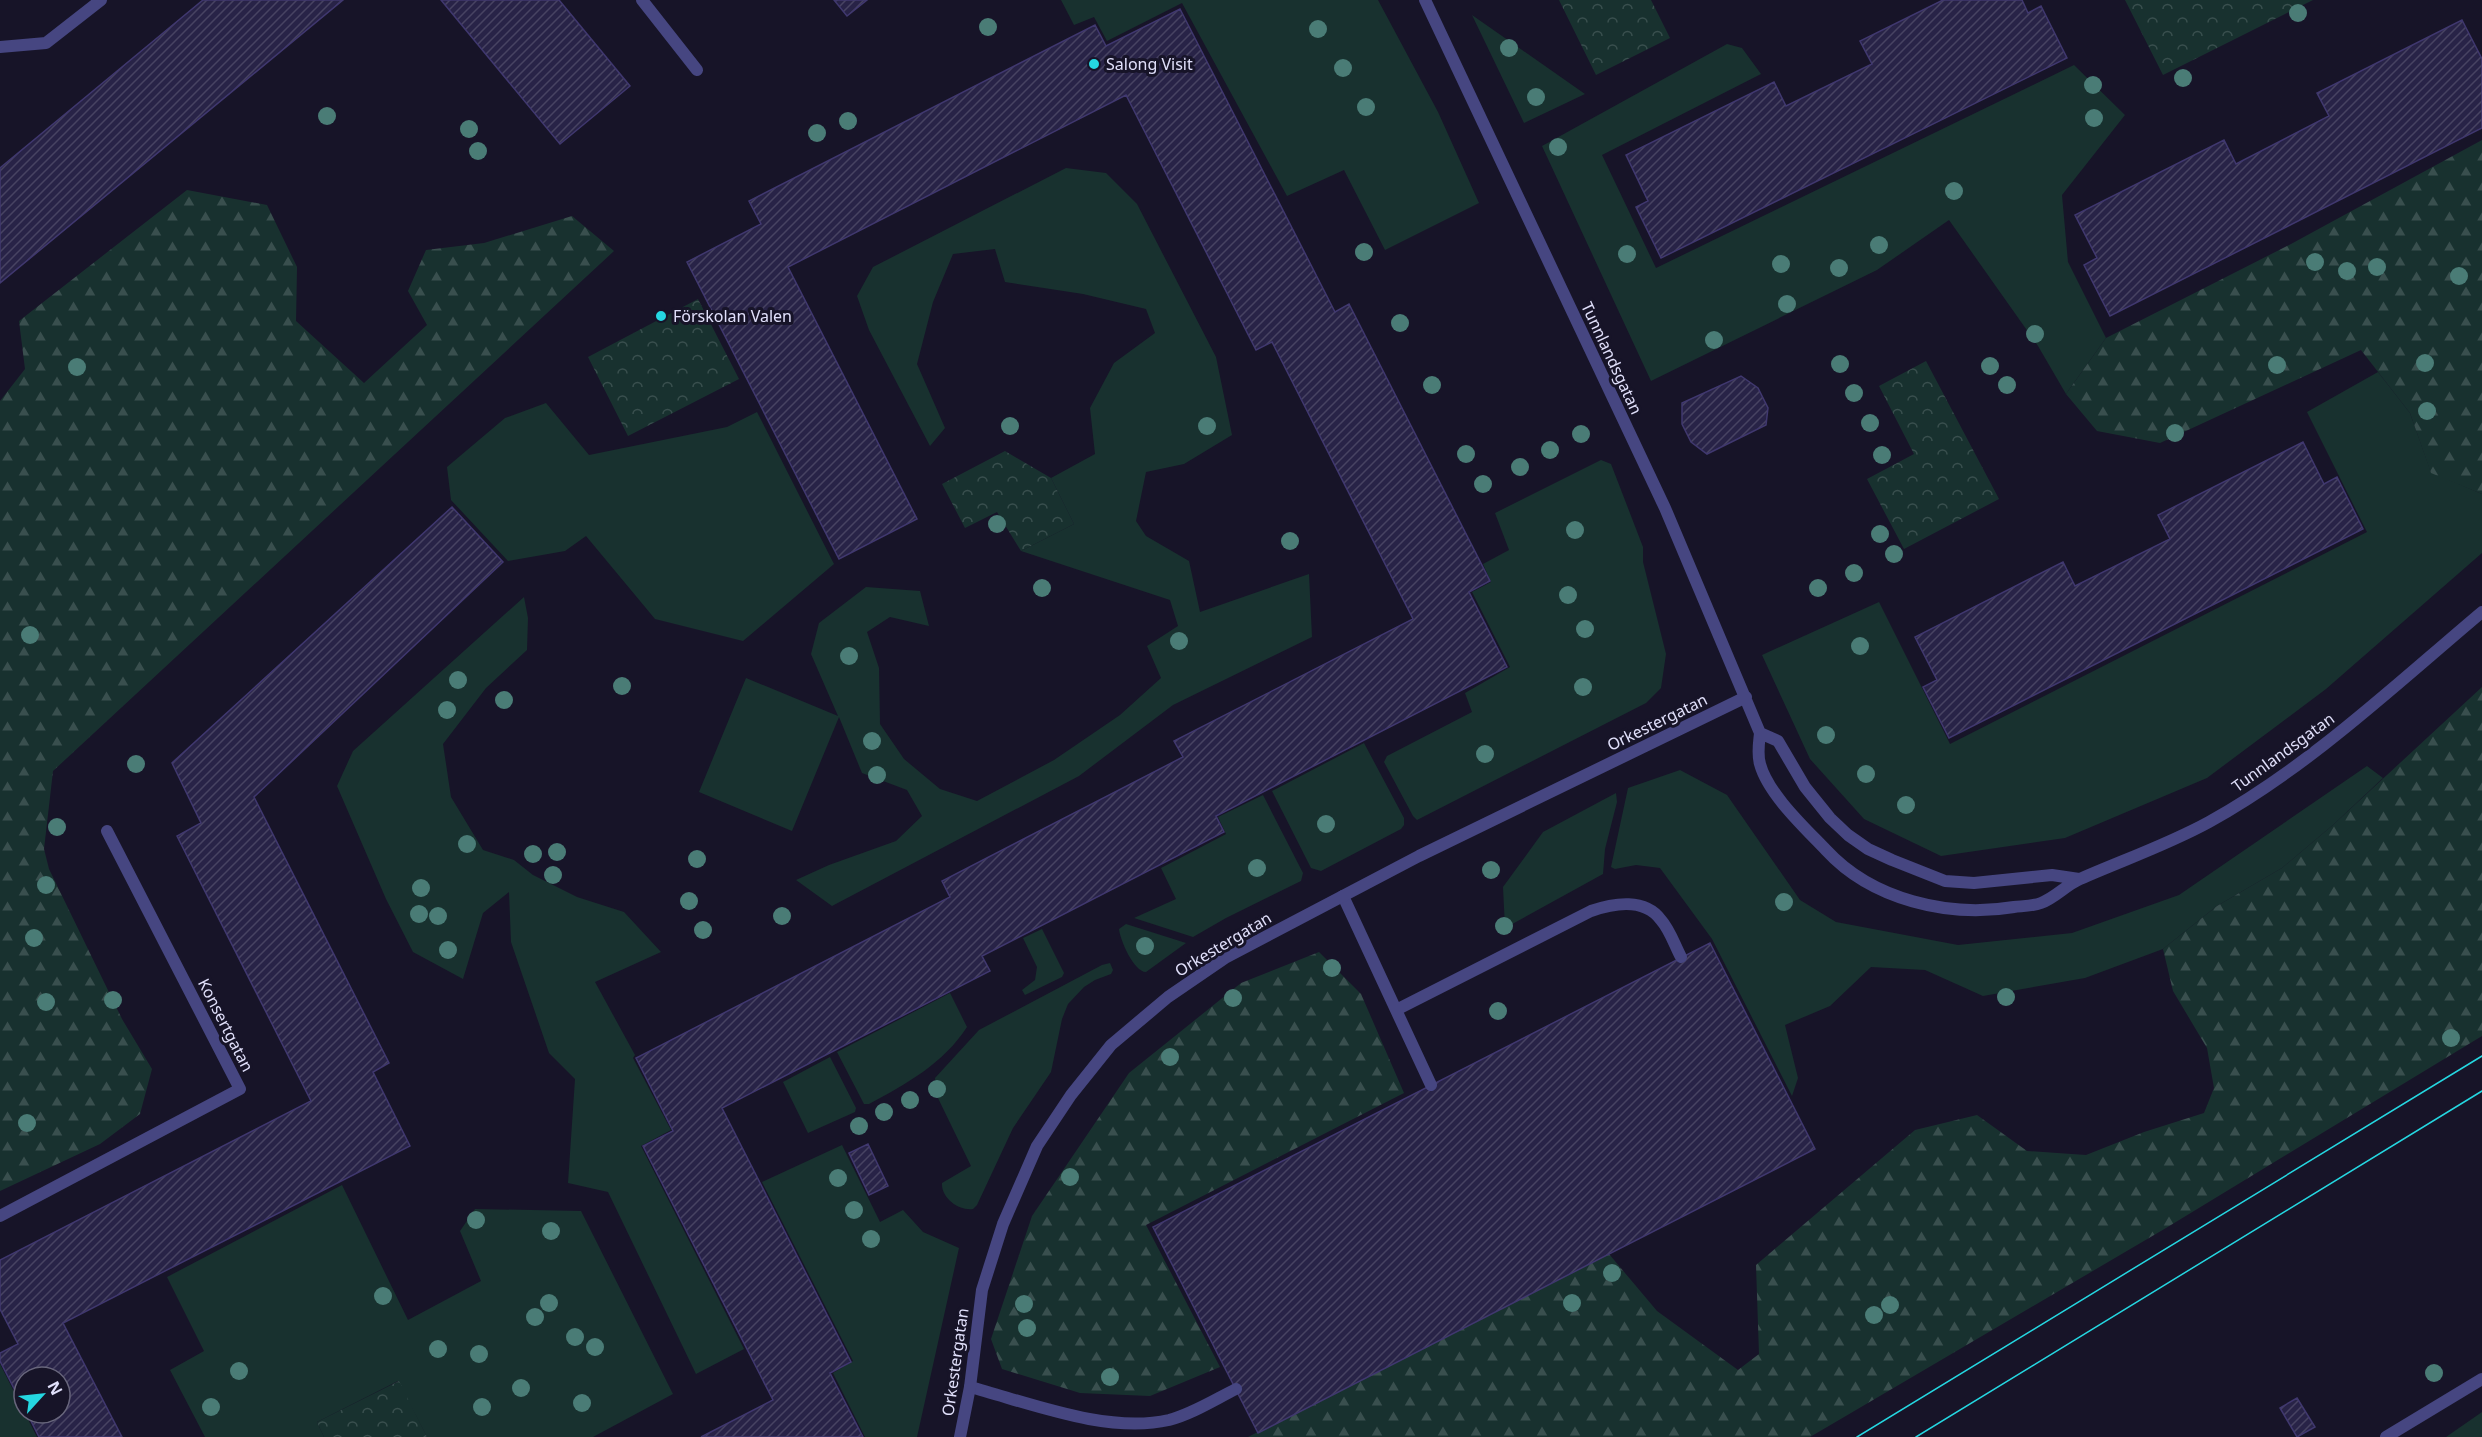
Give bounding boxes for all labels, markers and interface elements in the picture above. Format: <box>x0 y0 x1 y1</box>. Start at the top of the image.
place label: Salong Visit <box>1106 53 1193 75</box>
marker: Salong Visit <box>1087 57 1101 71</box>
street label: Tunnlandsgatan <box>1576 298 1648 418</box>
place label: Förskolan Valen <box>673 305 792 327</box>
marker: Förskolan Valen <box>654 309 668 323</box>
street label: Orkestergatan <box>1603 688 1711 756</box>
street label: Tunnlandsgatan <box>2227 707 2339 797</box>
street label: Orkestergatan <box>1171 906 1275 982</box>
street label: Konsertgatan <box>193 975 259 1075</box>
street label: Orkestergatan <box>937 1306 973 1418</box>
north arrow <box>12 1365 72 1425</box>
text: N <box>43 1377 68 1399</box>

